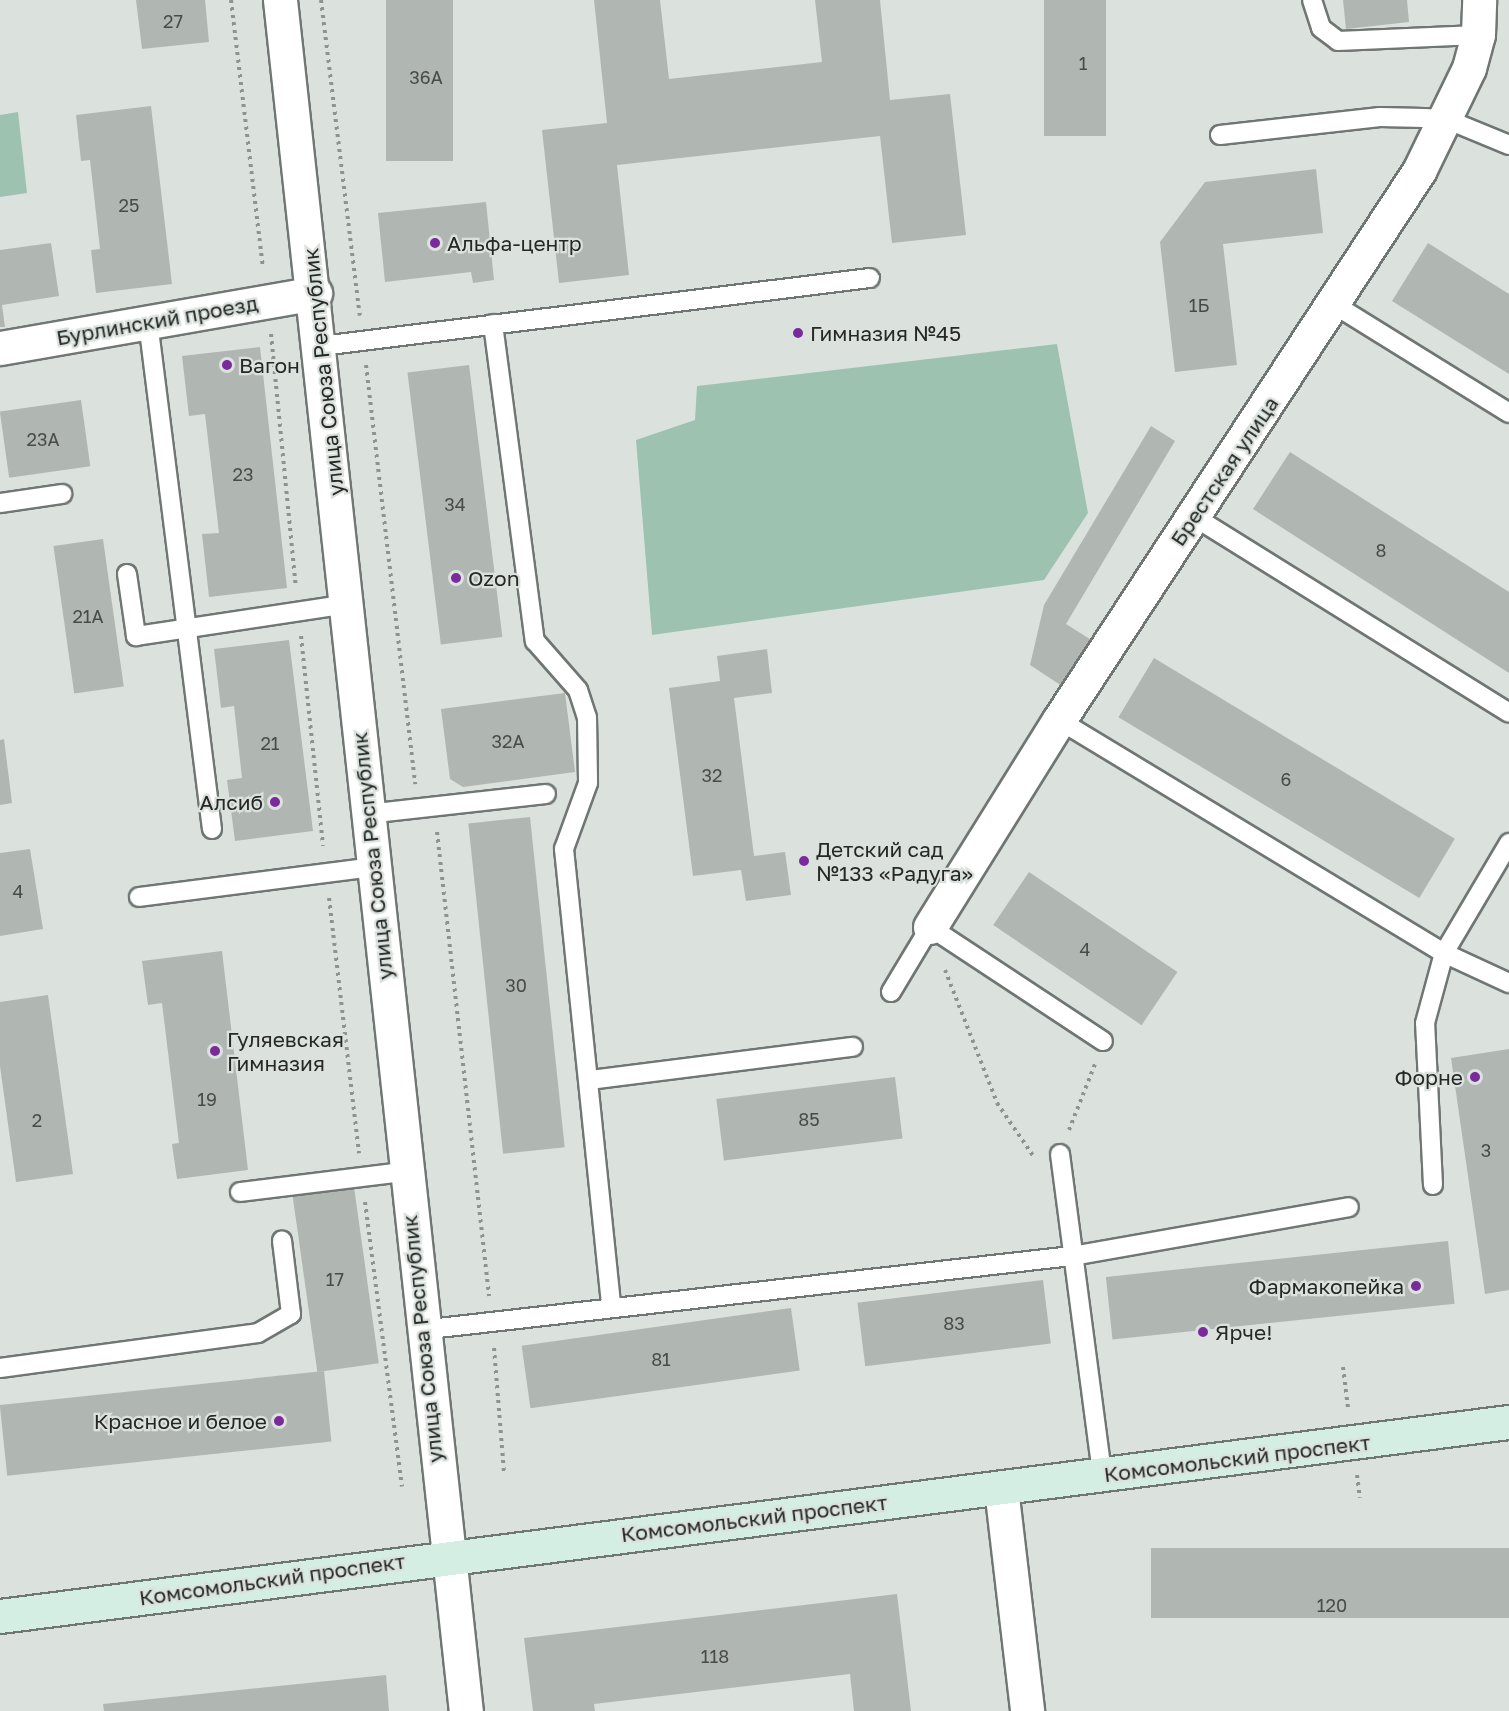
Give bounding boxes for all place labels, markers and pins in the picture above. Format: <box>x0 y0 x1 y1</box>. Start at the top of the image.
place label: Альфа-центр <box>447 230 582 256</box>
marker: Альфа-центр <box>428 236 442 250</box>
place label: Гимназия №45 <box>810 320 961 346</box>
marker: Гимназия №45 <box>791 326 805 340</box>
place label: Вагон <box>239 352 300 378</box>
marker: Вагон <box>220 358 234 372</box>
place label: Ozon <box>468 565 520 591</box>
marker: Ozon <box>449 571 463 585</box>
place label: Алсиб <box>199 789 263 815</box>
marker: Алсиб <box>268 795 282 809</box>
place label: Детский сад №133 «Радуга» <box>816 836 973 886</box>
marker: Детский сад №133 «Радуга» <box>797 854 811 868</box>
place label: Гуляевская Гимназия <box>227 1026 344 1076</box>
marker: Гуляевская Гимназия <box>208 1044 222 1058</box>
place label: Форне <box>1394 1064 1463 1090</box>
marker: Форне <box>1468 1070 1482 1084</box>
place label: Фармакопейка <box>1249 1273 1404 1299</box>
marker: Фармакопейка <box>1409 1279 1423 1293</box>
place label: Ярче! <box>1215 1319 1272 1345</box>
marker: Ярче! <box>1196 1325 1210 1339</box>
place label: Красное и белое <box>94 1408 267 1434</box>
marker: Красное и белое <box>272 1414 286 1428</box>

